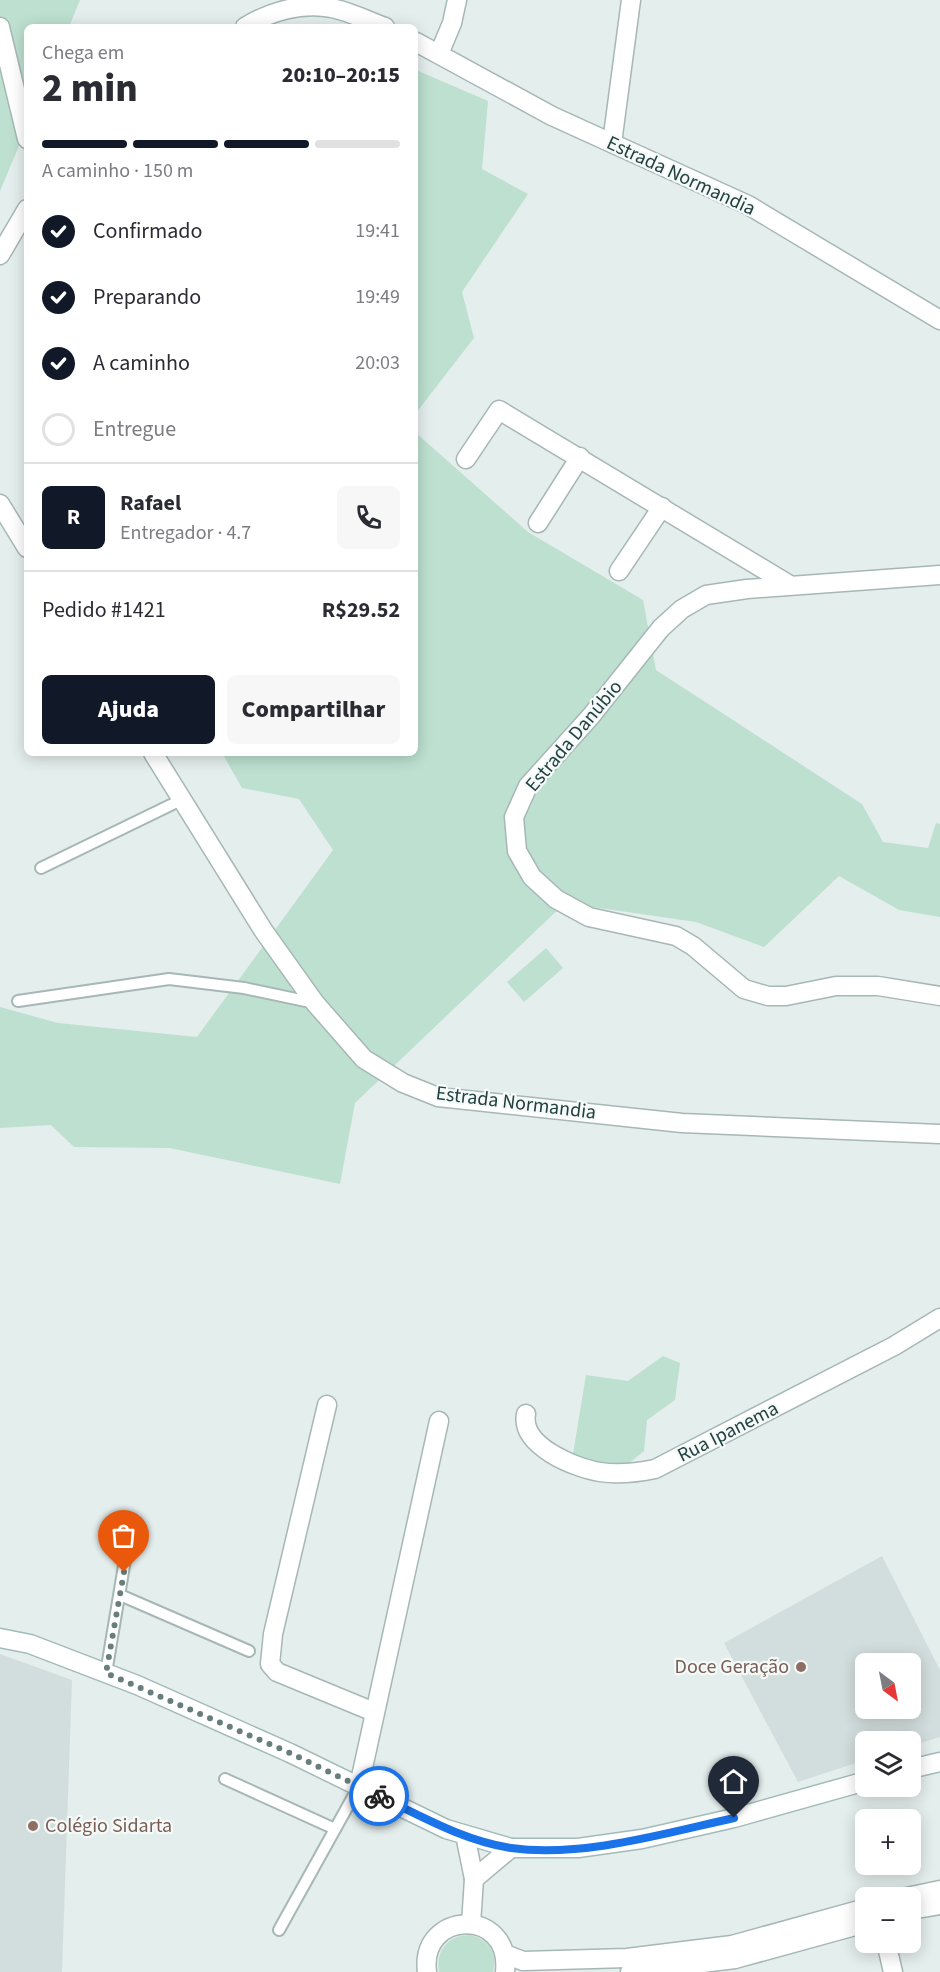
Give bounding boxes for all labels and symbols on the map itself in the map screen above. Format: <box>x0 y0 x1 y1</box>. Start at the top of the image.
street label: Estrada Normandia <box>602 129 760 223</box>
street label: Estrada Danúbio <box>519 674 629 798</box>
street label: Estrada Normandia <box>434 1079 598 1127</box>
street label: Rua Ipanema <box>673 1395 783 1469</box>
pin <box>98 1510 149 1572</box>
place label: Doce Geração <box>675 1653 789 1681</box>
north arrow <box>855 1653 921 1719</box>
marker: Doce Geração <box>794 1660 808 1674</box>
pin <box>708 1756 759 1818</box>
courier <box>349 1766 409 1826</box>
place label: Colégio Sidarta <box>45 1812 172 1840</box>
marker: Colégio Sidarta <box>26 1819 40 1833</box>

